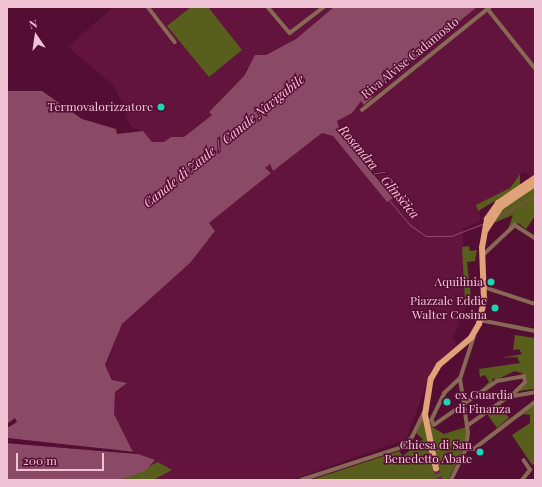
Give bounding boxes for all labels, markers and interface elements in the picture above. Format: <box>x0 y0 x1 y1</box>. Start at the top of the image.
street label: Riva Alvise Cadamosto <box>358 14 462 102</box>
north arrow <box>16 16 56 56</box>
text: N <box>28 16 39 32</box>
water label: Canale di Zaule / Canale Navigabile <box>140 71 308 211</box>
place label: Termovalorizzatore <box>48 100 153 114</box>
marker: Termovalorizzatore <box>156 102 166 112</box>
water label: Rosandra / Glinščica <box>335 122 423 222</box>
place label: Aquilinia <box>435 275 483 289</box>
marker: Aquilinia <box>486 277 496 287</box>
place label: Piazzale Eddie Walter Cosina <box>410 294 487 322</box>
marker: Piazzale Eddie Walter Cosina <box>490 303 500 313</box>
place label: ex Guardia di Finanza <box>455 388 513 416</box>
marker: ex Guardia di Finanza <box>442 397 452 407</box>
place label: Chiesa di San Benedetto Abate <box>384 438 472 466</box>
scale bar <box>18 445 106 471</box>
marker: Chiesa di San Benedetto Abate <box>475 447 485 457</box>
text: 200 m <box>23 452 57 468</box>

